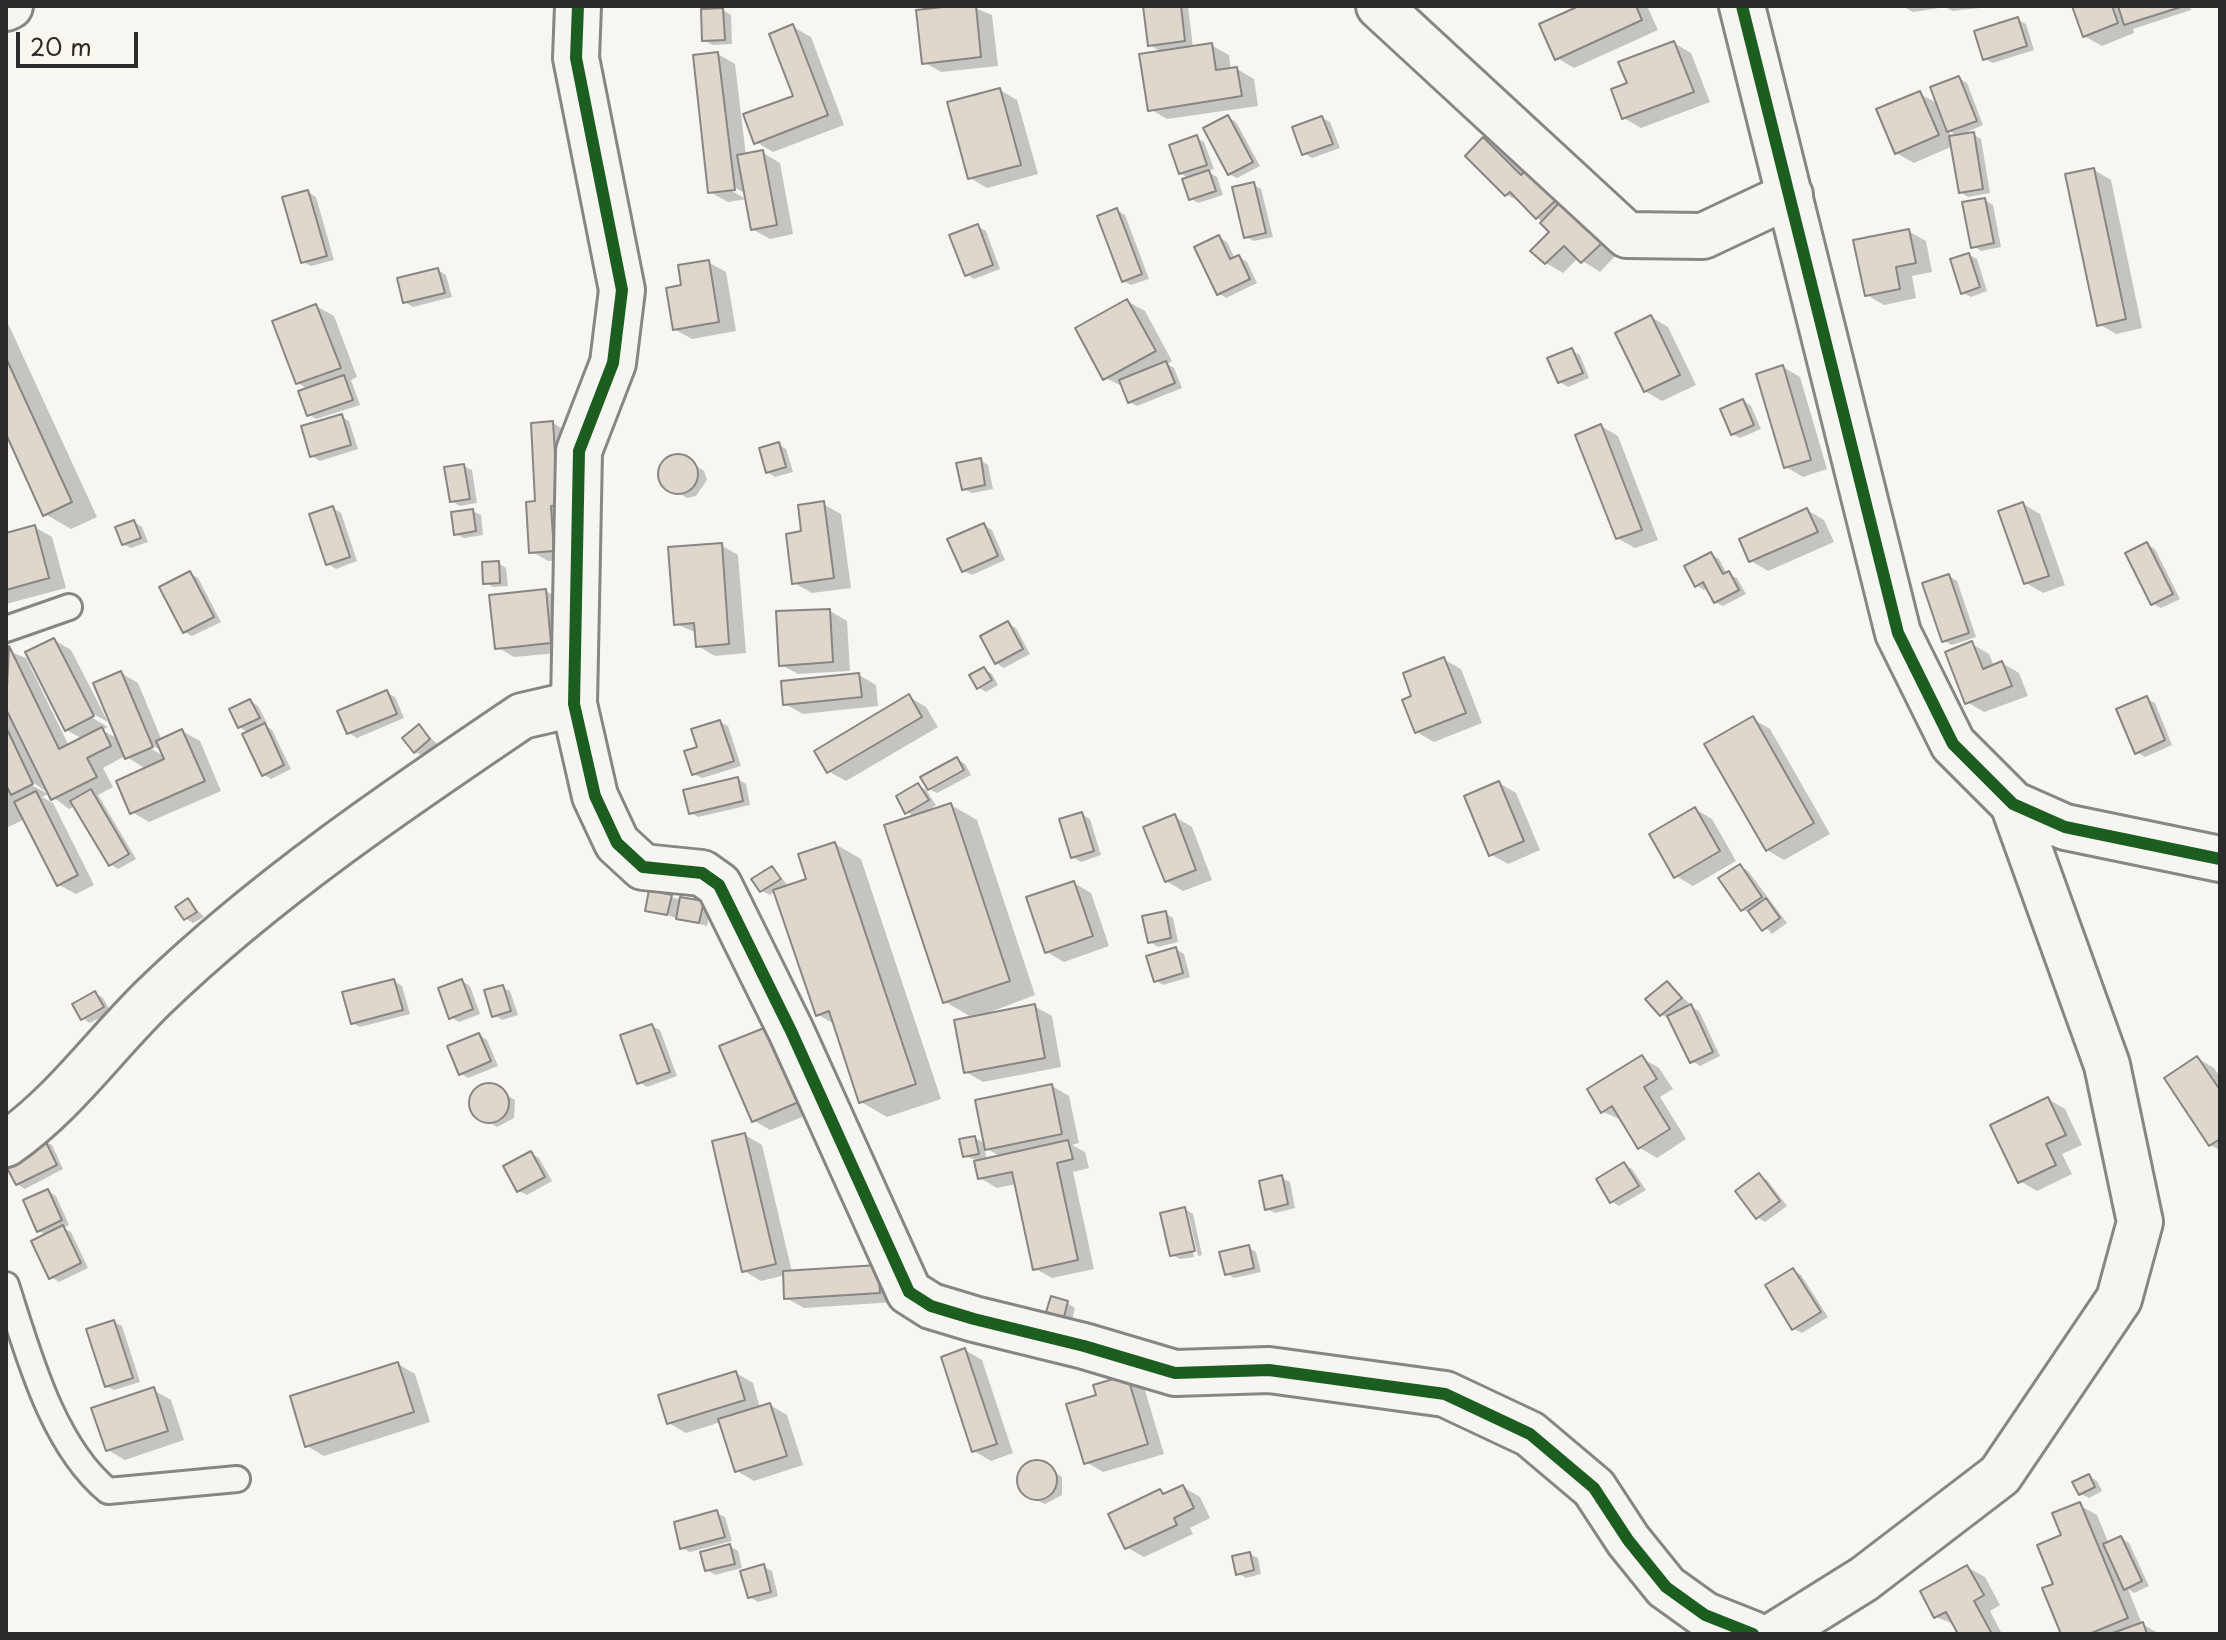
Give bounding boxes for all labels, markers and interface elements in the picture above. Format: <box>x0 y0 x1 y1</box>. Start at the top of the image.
scale bar <box>20 16 142 66</box>
text: 20 m <box>30 28 92 64</box>

